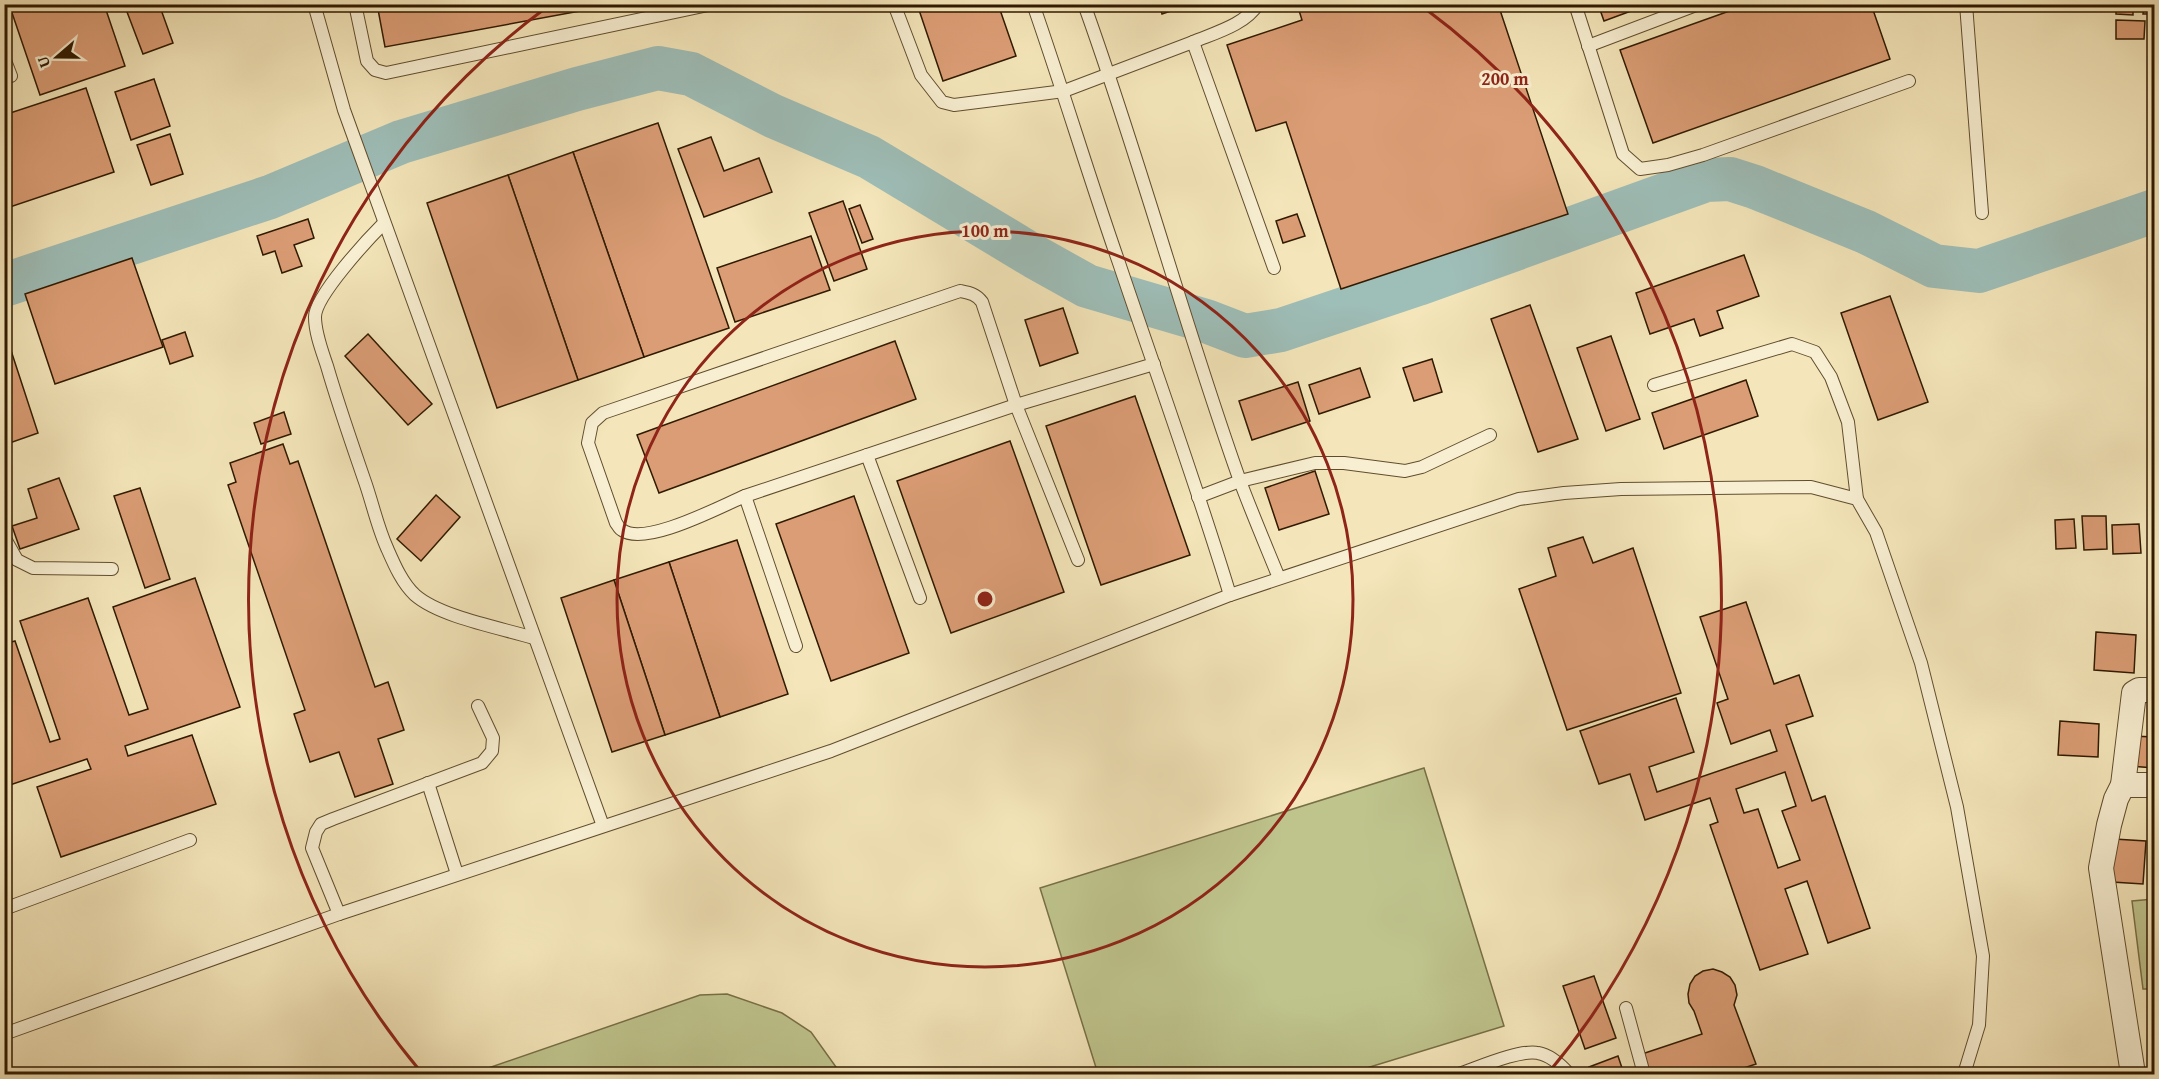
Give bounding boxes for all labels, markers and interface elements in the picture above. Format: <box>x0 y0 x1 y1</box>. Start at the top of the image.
north arrow <box>27 27 87 87</box>
text: U <box>30 53 56 71</box>
text: 200 m <box>1481 65 1529 92</box>
text: 100 m <box>961 217 1009 244</box>
centre of rings <box>975 589 995 609</box>

